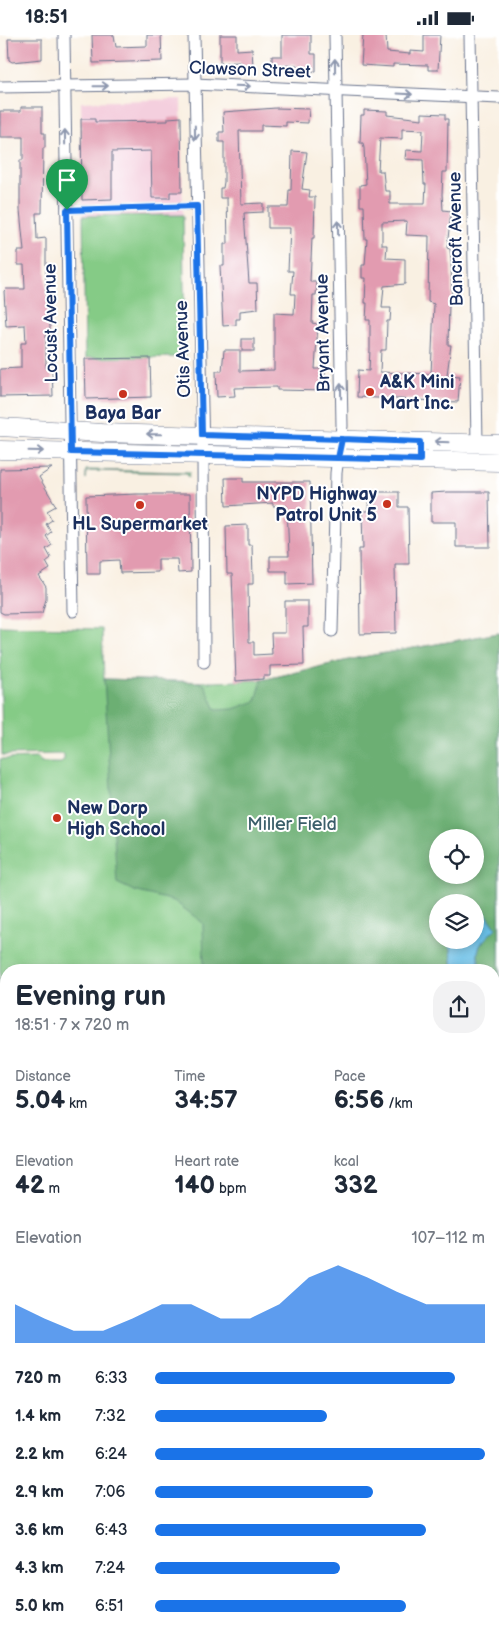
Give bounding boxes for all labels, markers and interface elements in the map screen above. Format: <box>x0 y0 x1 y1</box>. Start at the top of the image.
text: 18:51 <box>25 6 68 29</box>
street label: Clawson Street <box>189 57 312 83</box>
one-way arrow <box>330 58 340 74</box>
one-way arrow <box>92 81 109 91</box>
one-way arrow <box>235 82 251 91</box>
one-way arrow <box>397 89 413 98</box>
one-way arrow <box>191 125 200 141</box>
one-way arrow <box>61 129 70 145</box>
pin <box>46 159 88 210</box>
icon: arrive <box>53 166 81 194</box>
street label: Bancroft Avenue <box>444 171 468 307</box>
one-way arrow <box>333 220 343 236</box>
street label: Locust Avenue <box>39 263 63 383</box>
street label: Bryant Avenue <box>311 273 335 392</box>
street label: Otis Avenue <box>171 300 195 398</box>
place label: A&K Mini Mart Inc. <box>379 372 454 414</box>
one-way arrow <box>337 383 346 399</box>
marker: A&K Mini Mart Inc. <box>364 386 376 398</box>
marker: Baya Bar <box>117 388 129 400</box>
place label: Baya Bar <box>85 403 162 424</box>
one-way arrow <box>146 430 162 439</box>
one-way arrow <box>434 438 450 447</box>
one-way arrow <box>27 447 43 456</box>
place label: NYPD Highway Patrol Unit 5 <box>256 484 378 526</box>
marker: NYPD Highway Patrol Unit 5 <box>381 498 393 510</box>
marker: HL Supermarket <box>134 499 146 511</box>
place label: HL Supermarket <box>72 514 208 535</box>
place label: New Dorp High School <box>67 798 165 840</box>
marker: New Dorp High School <box>51 812 63 824</box>
park label: Miller Field <box>247 814 337 835</box>
map controls <box>429 829 484 949</box>
button: locate <box>429 829 484 884</box>
button: layers <box>429 894 484 949</box>
text: Evening run <box>15 980 166 1013</box>
button: share <box>433 981 485 1033</box>
text: 18:51 · 7 × 720 m <box>15 1016 129 1035</box>
text: Distance <box>15 1068 71 1085</box>
text: Time <box>174 1068 205 1085</box>
text: Pace <box>334 1068 366 1085</box>
text: 5.04 <box>15 1085 65 1116</box>
text: 34:57 <box>174 1085 238 1116</box>
text: 6:56 <box>334 1085 384 1116</box>
text: km <box>65 1095 87 1112</box>
text: /km <box>384 1095 413 1112</box>
text: Elevation <box>15 1153 73 1170</box>
text: Heart rate <box>174 1153 239 1170</box>
text: kcal <box>334 1153 359 1170</box>
text: 42 <box>15 1170 45 1201</box>
text: 140 <box>174 1170 215 1201</box>
text: 332 <box>334 1170 378 1201</box>
text: m <box>45 1180 60 1197</box>
text: bpm <box>215 1180 247 1197</box>
text: Elevation <box>15 1229 82 1248</box>
text: 107–112 m <box>412 1229 485 1248</box>
text: 720 m <box>15 1369 61 1388</box>
text: 6:33 <box>95 1369 128 1388</box>
text: 1.4 km <box>15 1407 61 1426</box>
text: 7:32 <box>95 1407 125 1426</box>
text: 2.2 km <box>15 1445 64 1464</box>
text: 6:24 <box>95 1445 127 1464</box>
text: 2.9 km <box>15 1483 64 1502</box>
text: 7:06 <box>95 1483 125 1502</box>
text: 3.6 km <box>15 1521 64 1540</box>
text: 6:43 <box>95 1521 128 1540</box>
text: 4.3 km <box>15 1559 64 1578</box>
text: 7:24 <box>95 1559 125 1578</box>
text: 5.0 km <box>15 1597 64 1616</box>
text: 6:51 <box>95 1597 123 1616</box>

